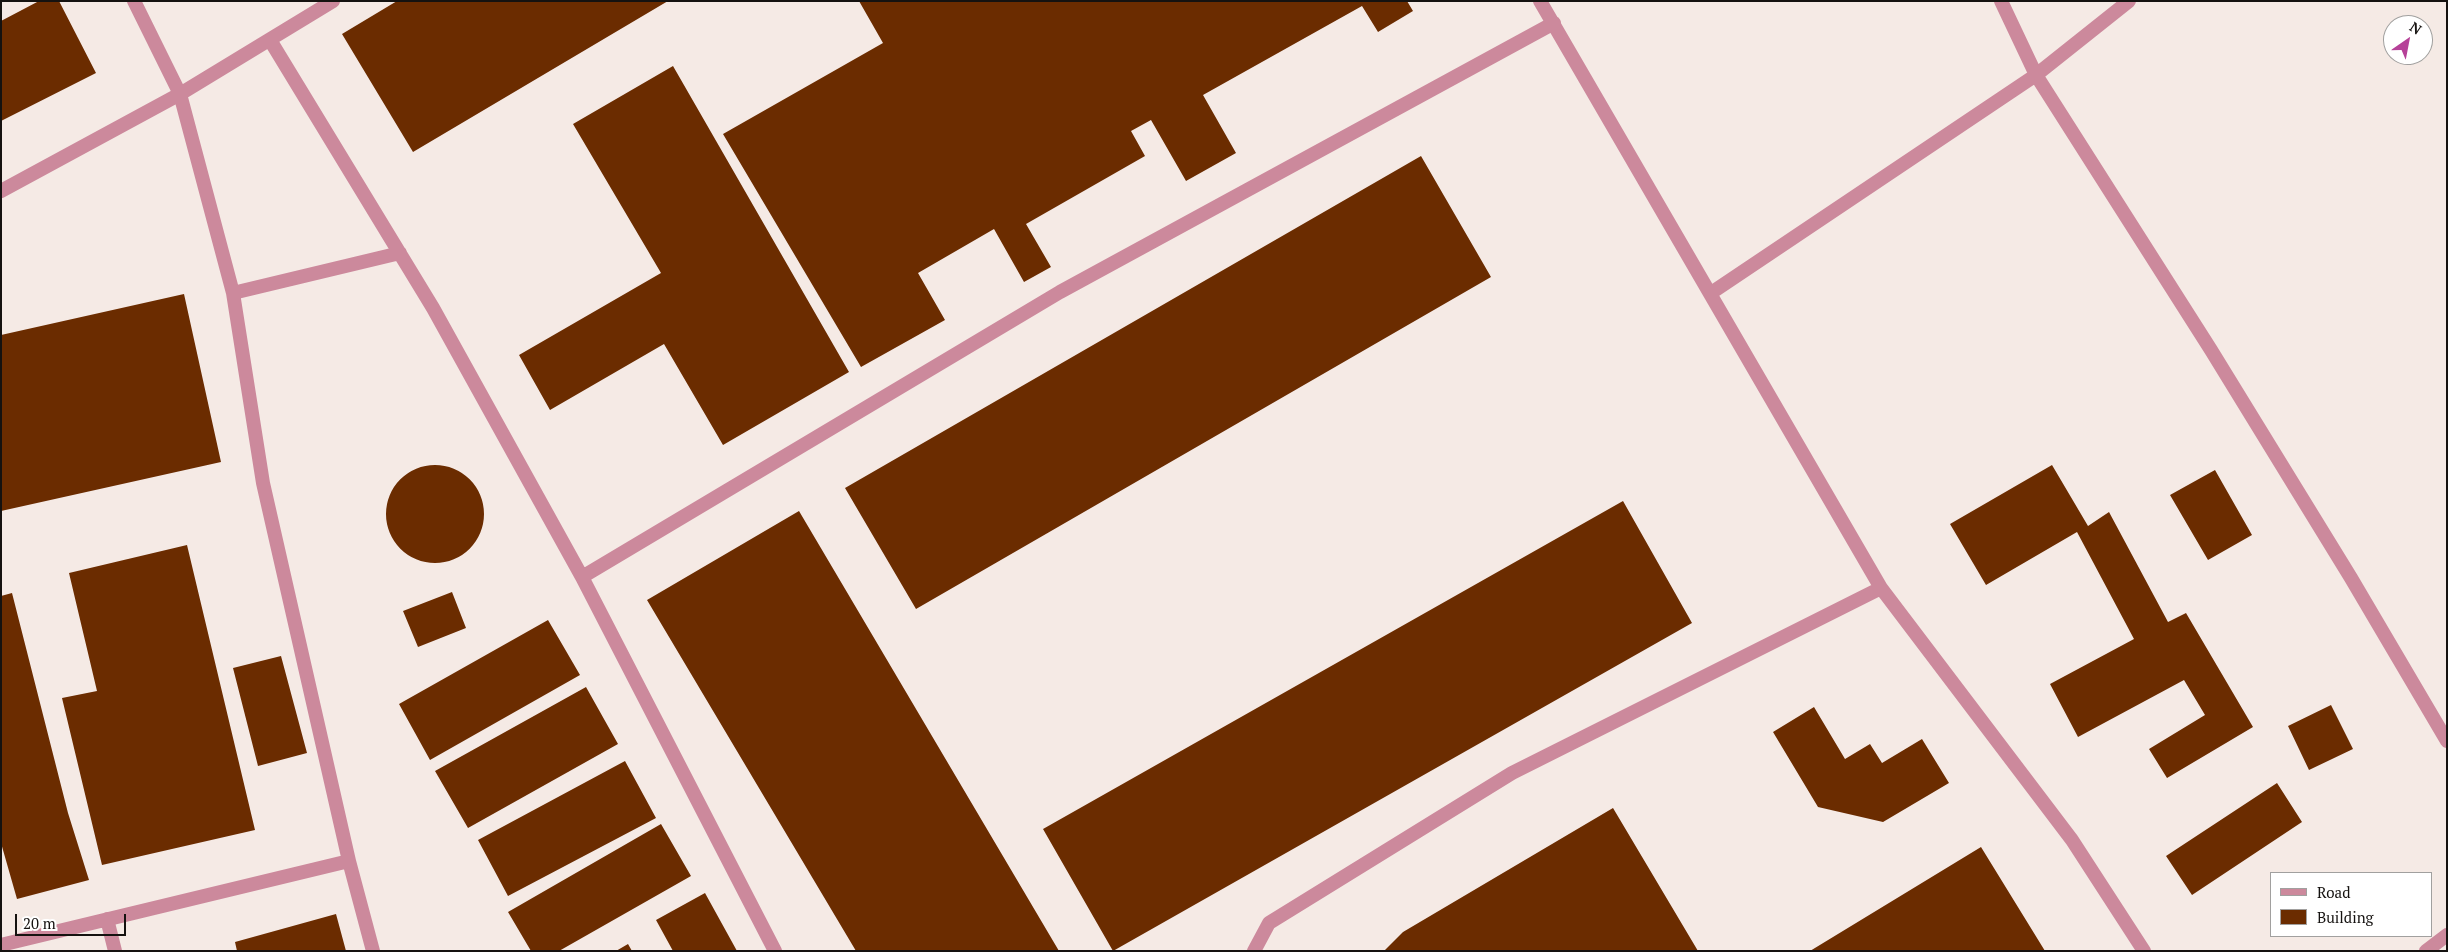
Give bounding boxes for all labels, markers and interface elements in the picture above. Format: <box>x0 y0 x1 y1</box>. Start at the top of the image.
north arrow <box>2383 15 2433 65</box>
text: N <box>2406 17 2426 39</box>
legend <box>2270 872 2433 937</box>
text: Road <box>2317 882 2350 902</box>
scale bar <box>18 904 129 936</box>
text: Building <box>2317 907 2374 927</box>
text: 20 m <box>23 913 56 933</box>

